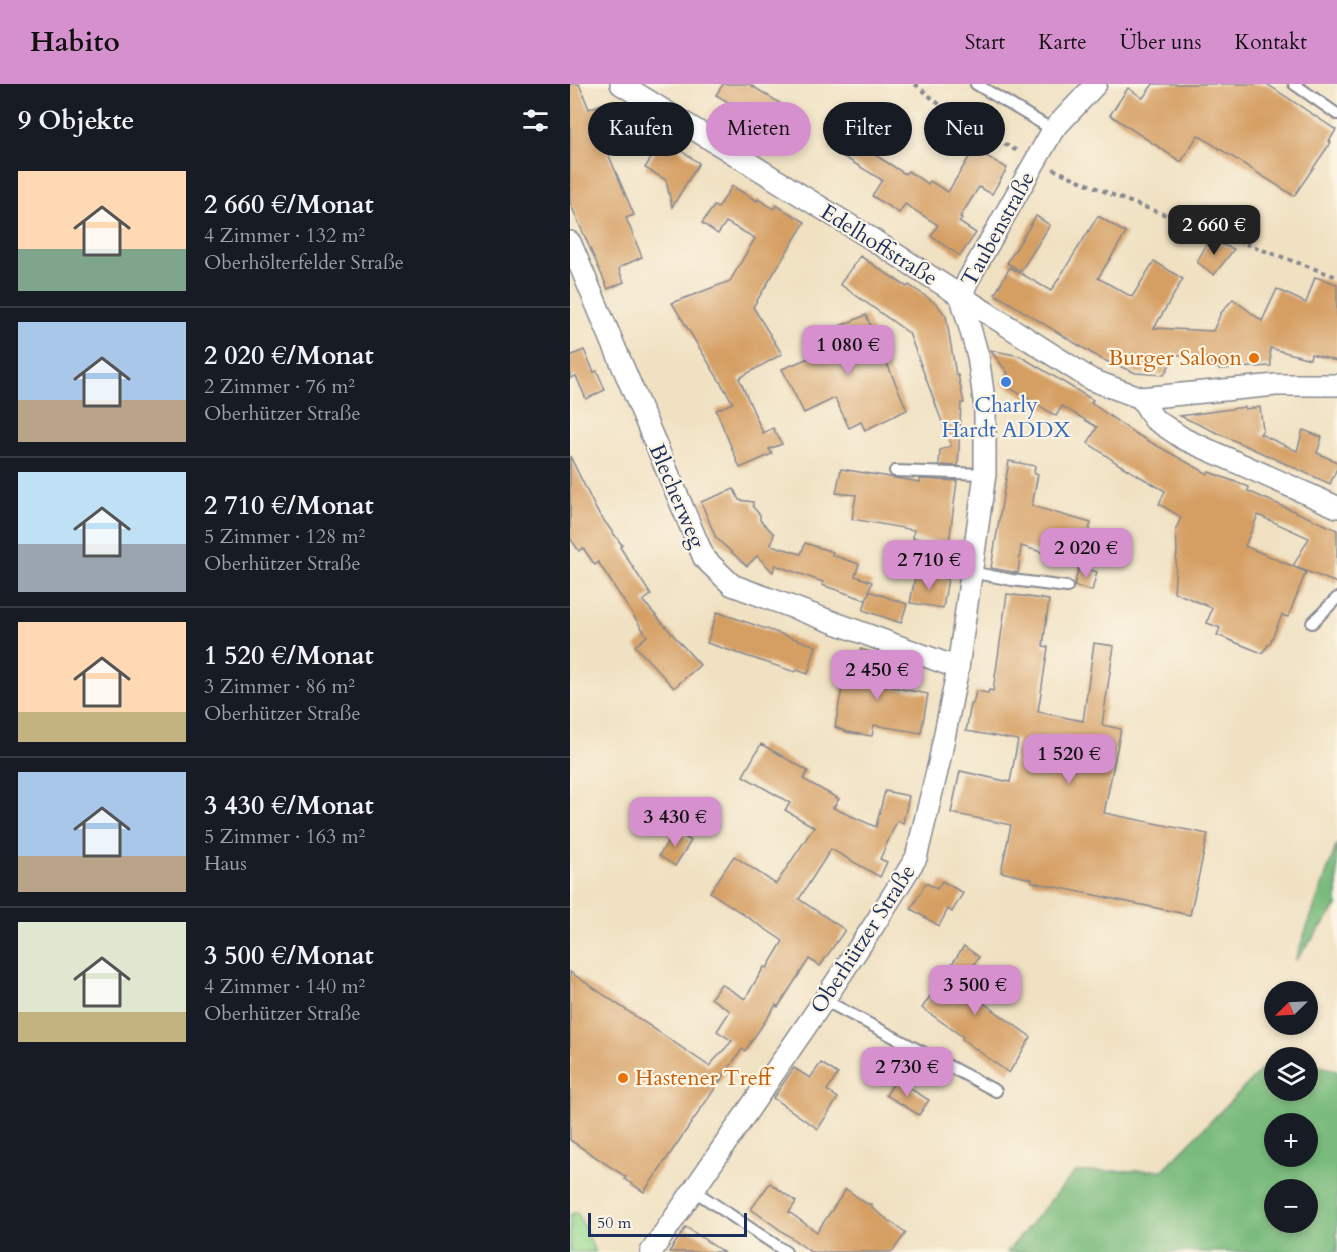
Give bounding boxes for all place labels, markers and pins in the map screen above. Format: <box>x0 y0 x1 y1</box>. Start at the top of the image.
pin: 2 660 € <box>1159 205 1269 256</box>
pin: 1 080 € <box>793 325 903 376</box>
place label: Burger Saloon <box>1108 343 1242 373</box>
marker: Burger Saloon <box>1247 351 1261 365</box>
marker: Charly Hardt ADDX <box>999 375 1013 389</box>
place label: Charly Hardt ADDX <box>941 390 1071 445</box>
pin: 2 020 € <box>1031 528 1141 579</box>
pin: 2 710 € <box>874 540 984 591</box>
pin: 2 450 € <box>822 650 932 701</box>
pin: 1 520 € <box>1014 734 1124 785</box>
pin: 3 430 € <box>620 797 730 848</box>
pin: 3 500 € <box>920 965 1030 1016</box>
pin: 2 730 € <box>852 1047 962 1098</box>
place label: Hastener Treff <box>635 1063 775 1093</box>
marker: Hastener Treff <box>616 1071 630 1085</box>

